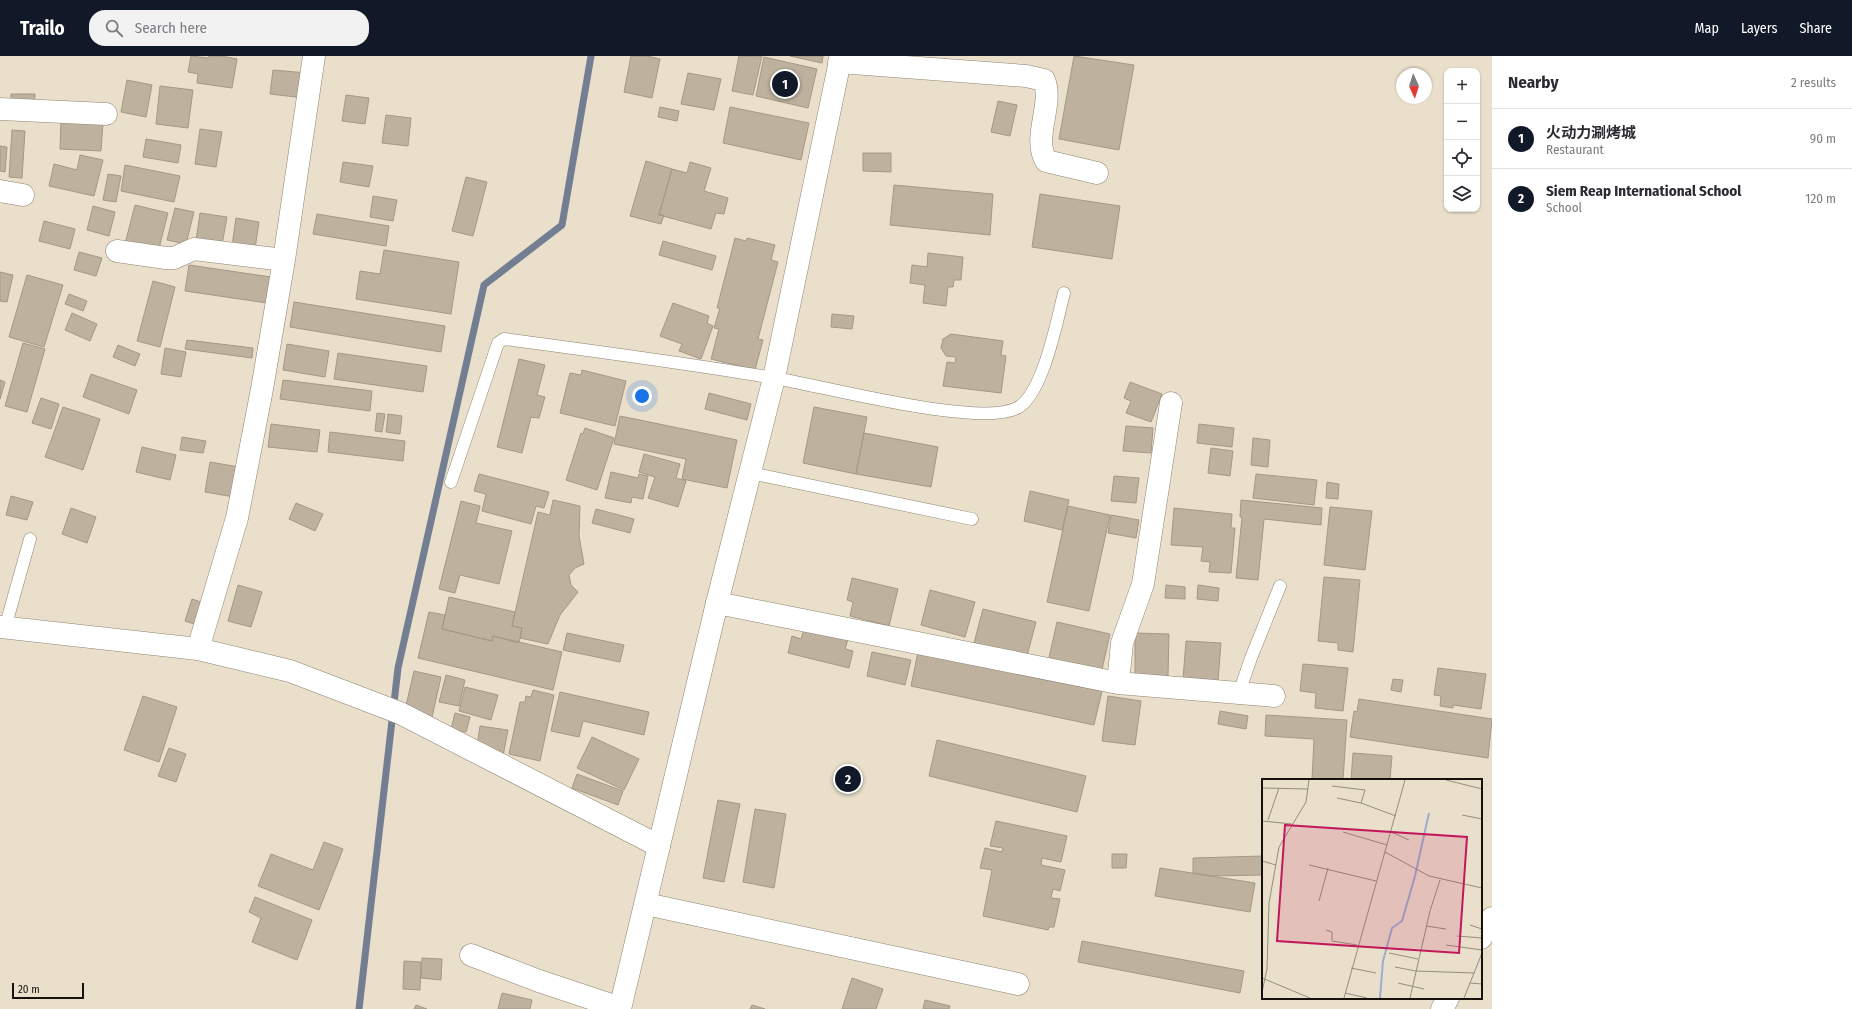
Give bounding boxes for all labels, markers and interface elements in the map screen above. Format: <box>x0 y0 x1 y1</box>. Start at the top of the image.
search box <box>89 10 369 46</box>
text: Trailo <box>20 17 65 40</box>
icon: search <box>103 17 125 39</box>
text: Search here <box>135 19 207 37</box>
text: Map <box>1695 20 1719 37</box>
text: Layers <box>1741 20 1777 37</box>
text: Share <box>1799 20 1832 37</box>
north arrow <box>1396 68 1432 104</box>
map controls <box>1444 68 1480 212</box>
button: + <box>1444 68 1480 104</box>
pin: 1 <box>772 69 798 99</box>
text: Nearby <box>1508 72 1559 93</box>
text: 2 results <box>1791 75 1836 90</box>
button: − <box>1444 104 1480 140</box>
text: 火动力涮烤城 <box>1546 124 1636 142</box>
text: 1 <box>1518 131 1524 146</box>
text: 90 m <box>1810 131 1836 146</box>
button: locate <box>1444 140 1480 176</box>
text: Restaurant <box>1546 142 1604 157</box>
button: layers <box>1444 176 1480 212</box>
text: Siem Reap International School <box>1546 182 1741 200</box>
text: 2 <box>1518 191 1524 206</box>
text: 120 m <box>1805 191 1836 206</box>
text: School <box>1546 200 1582 215</box>
your location <box>632 386 652 406</box>
pin: 2 <box>835 764 861 794</box>
inset map <box>1262 779 1482 999</box>
scale bar <box>12 981 84 1000</box>
text: 20 m <box>18 983 40 996</box>

